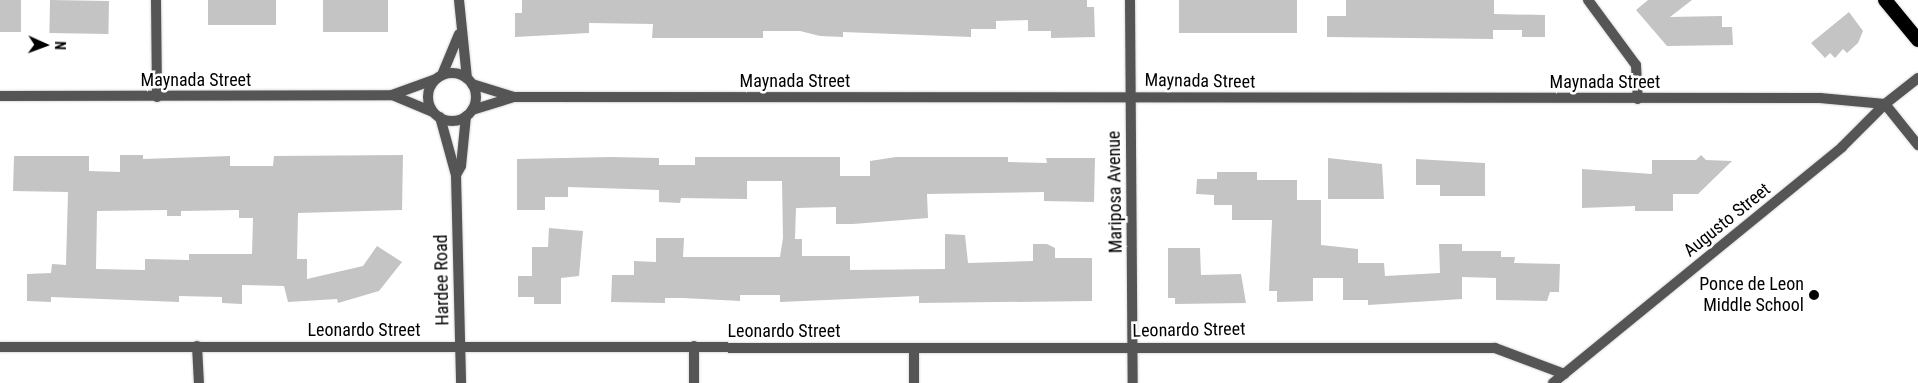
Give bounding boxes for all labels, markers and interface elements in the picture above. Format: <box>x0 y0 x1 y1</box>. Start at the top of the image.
north arrow <box>20 20 70 70</box>
text: N <box>52 41 68 50</box>
street label: Maynada Street <box>141 69 251 91</box>
street label: Maynada Street <box>1144 69 1256 93</box>
street label: Maynada Street <box>740 70 850 92</box>
street label: Maynada Street <box>1550 71 1660 93</box>
street label: Mariposa Avenue <box>1103 131 1127 253</box>
street label: Augusto Street <box>1679 178 1775 262</box>
street label: Hardee Road <box>430 234 454 326</box>
place label: Ponce de Leon Middle School <box>1699 274 1804 316</box>
marker: Ponce de Leon Middle School <box>1808 289 1820 301</box>
street label: Leonardo Street <box>1132 318 1246 342</box>
street label: Leonardo Street <box>308 319 420 341</box>
street label: Leonardo Street <box>728 320 840 342</box>

